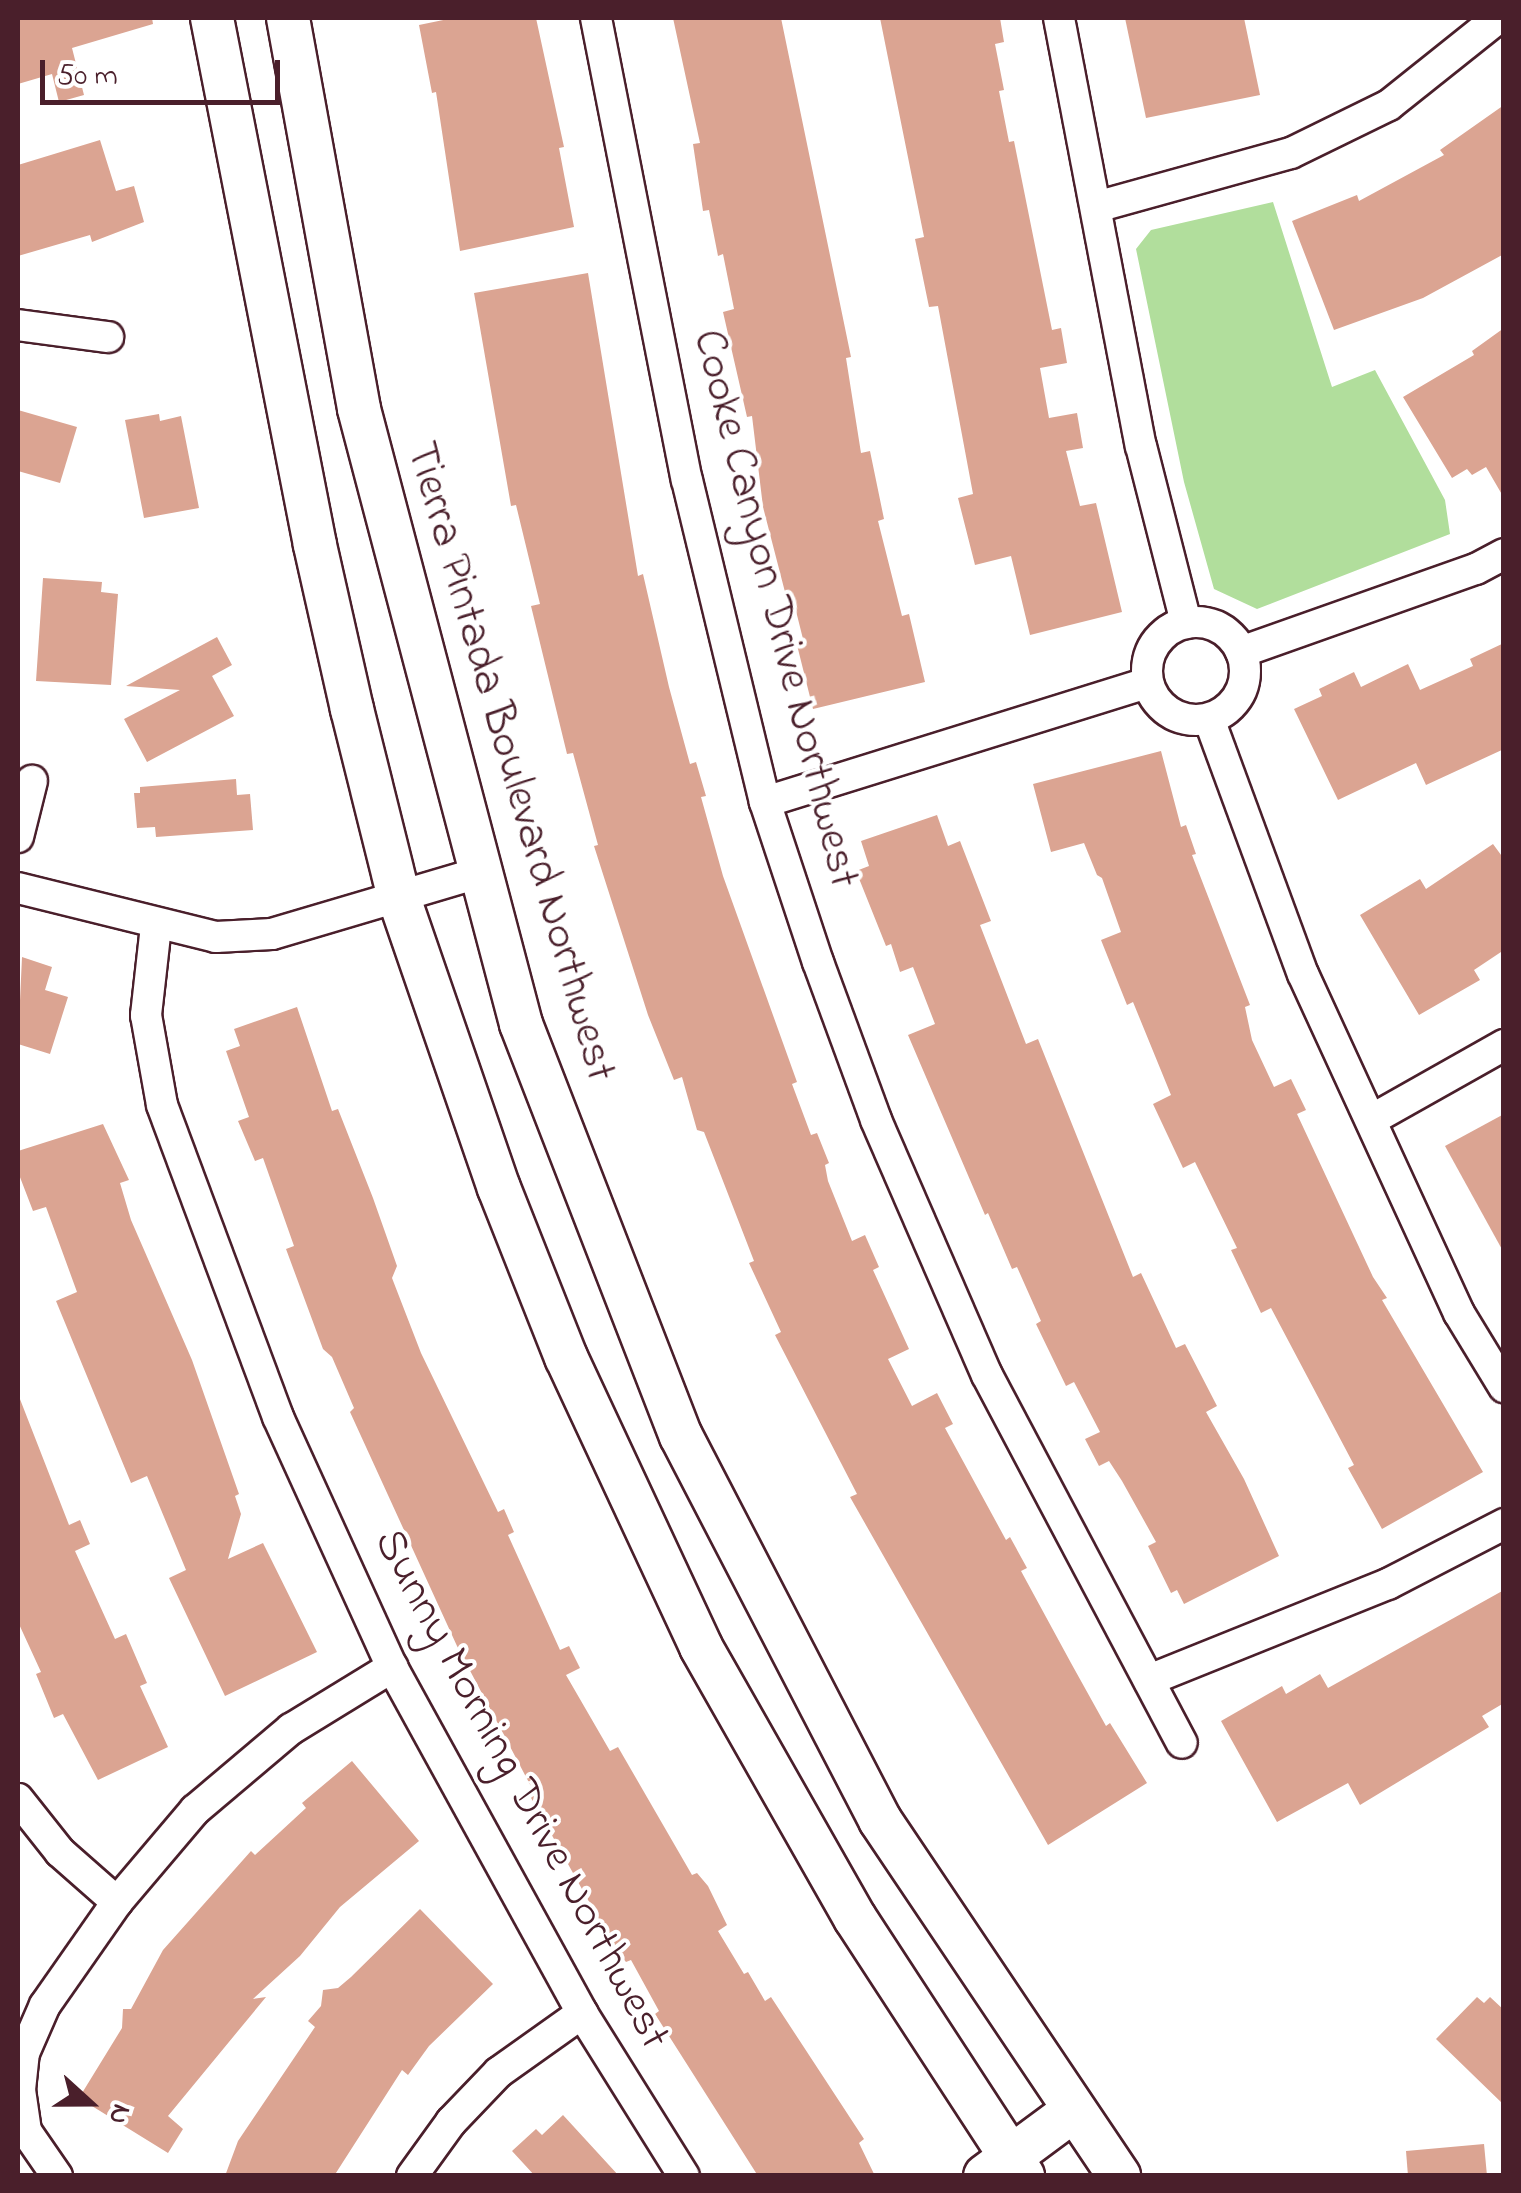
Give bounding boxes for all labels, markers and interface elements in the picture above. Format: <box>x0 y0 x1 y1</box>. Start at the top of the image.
scale bar <box>45 40 285 102</box>
text: 50 m <box>57 55 118 99</box>
street label: Cooke Canyon Drive Northwest <box>679 325 869 893</box>
street label: Tierra Pintada Boulevard Northwest <box>392 436 626 1088</box>
street label: Sunny Morning Drive Northwest <box>360 1521 680 2059</box>
north arrow <box>40 2053 140 2153</box>
text: N <box>96 2098 141 2130</box>

